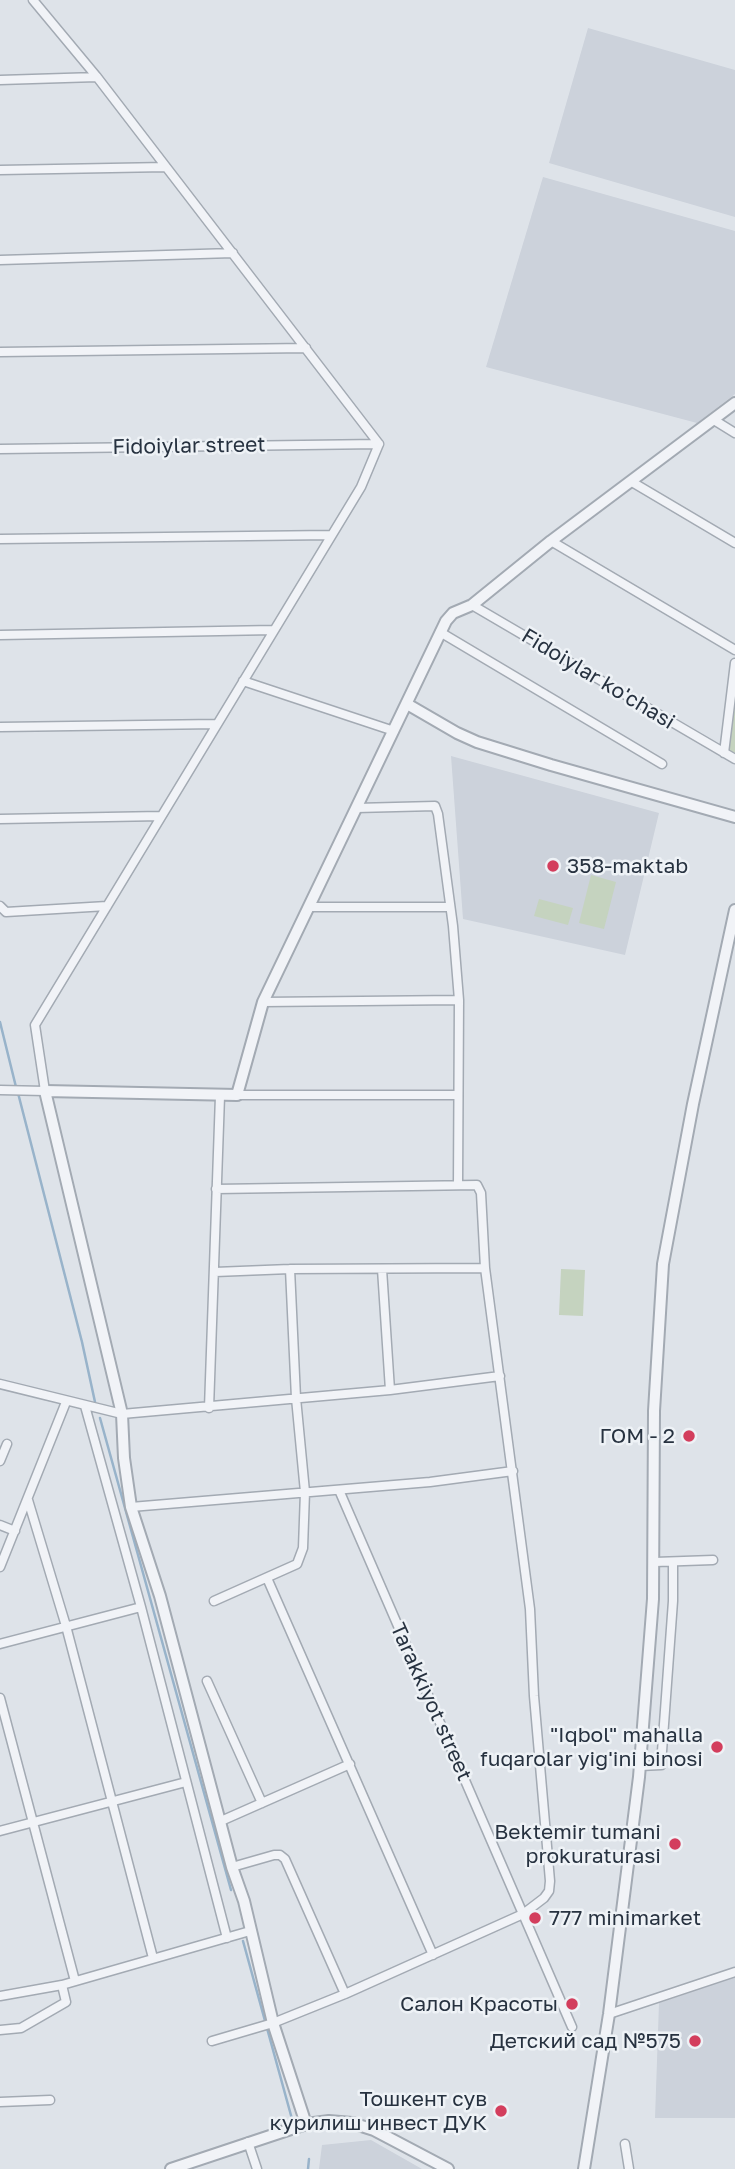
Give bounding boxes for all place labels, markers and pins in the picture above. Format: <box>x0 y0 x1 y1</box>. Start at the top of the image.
place label: 358-maktab <box>567 853 688 879</box>
marker: 358-maktab <box>545 858 561 874</box>
place label: ГОМ - 2 <box>599 1423 675 1449</box>
marker: ГОМ - 2 <box>681 1428 697 1444</box>
place label: "Iqbol" mahalla fuqarolar yig'ini binosi <box>480 1722 703 1772</box>
marker: "Iqbol" mahalla fuqarolar yig'ini binosi <box>709 1739 725 1755</box>
place label: Bektemir tumani prokuraturasi <box>494 1819 661 1869</box>
marker: Bektemir tumani prokuraturasi <box>667 1836 683 1852</box>
place label: 777 minimarket <box>549 1905 701 1931</box>
marker: 777 minimarket <box>527 1910 543 1926</box>
place label: Салон Красоты <box>400 1991 558 2017</box>
marker: Салон Красоты <box>564 1996 580 2012</box>
place label: Детский сад №575 <box>490 2028 681 2054</box>
marker: Детский сад №575 <box>687 2033 703 2049</box>
place label: Тошкент сув курилиш инвест ДУК <box>270 2086 487 2136</box>
marker: Тошкент сув курилиш инвест ДУК <box>493 2103 509 2119</box>

